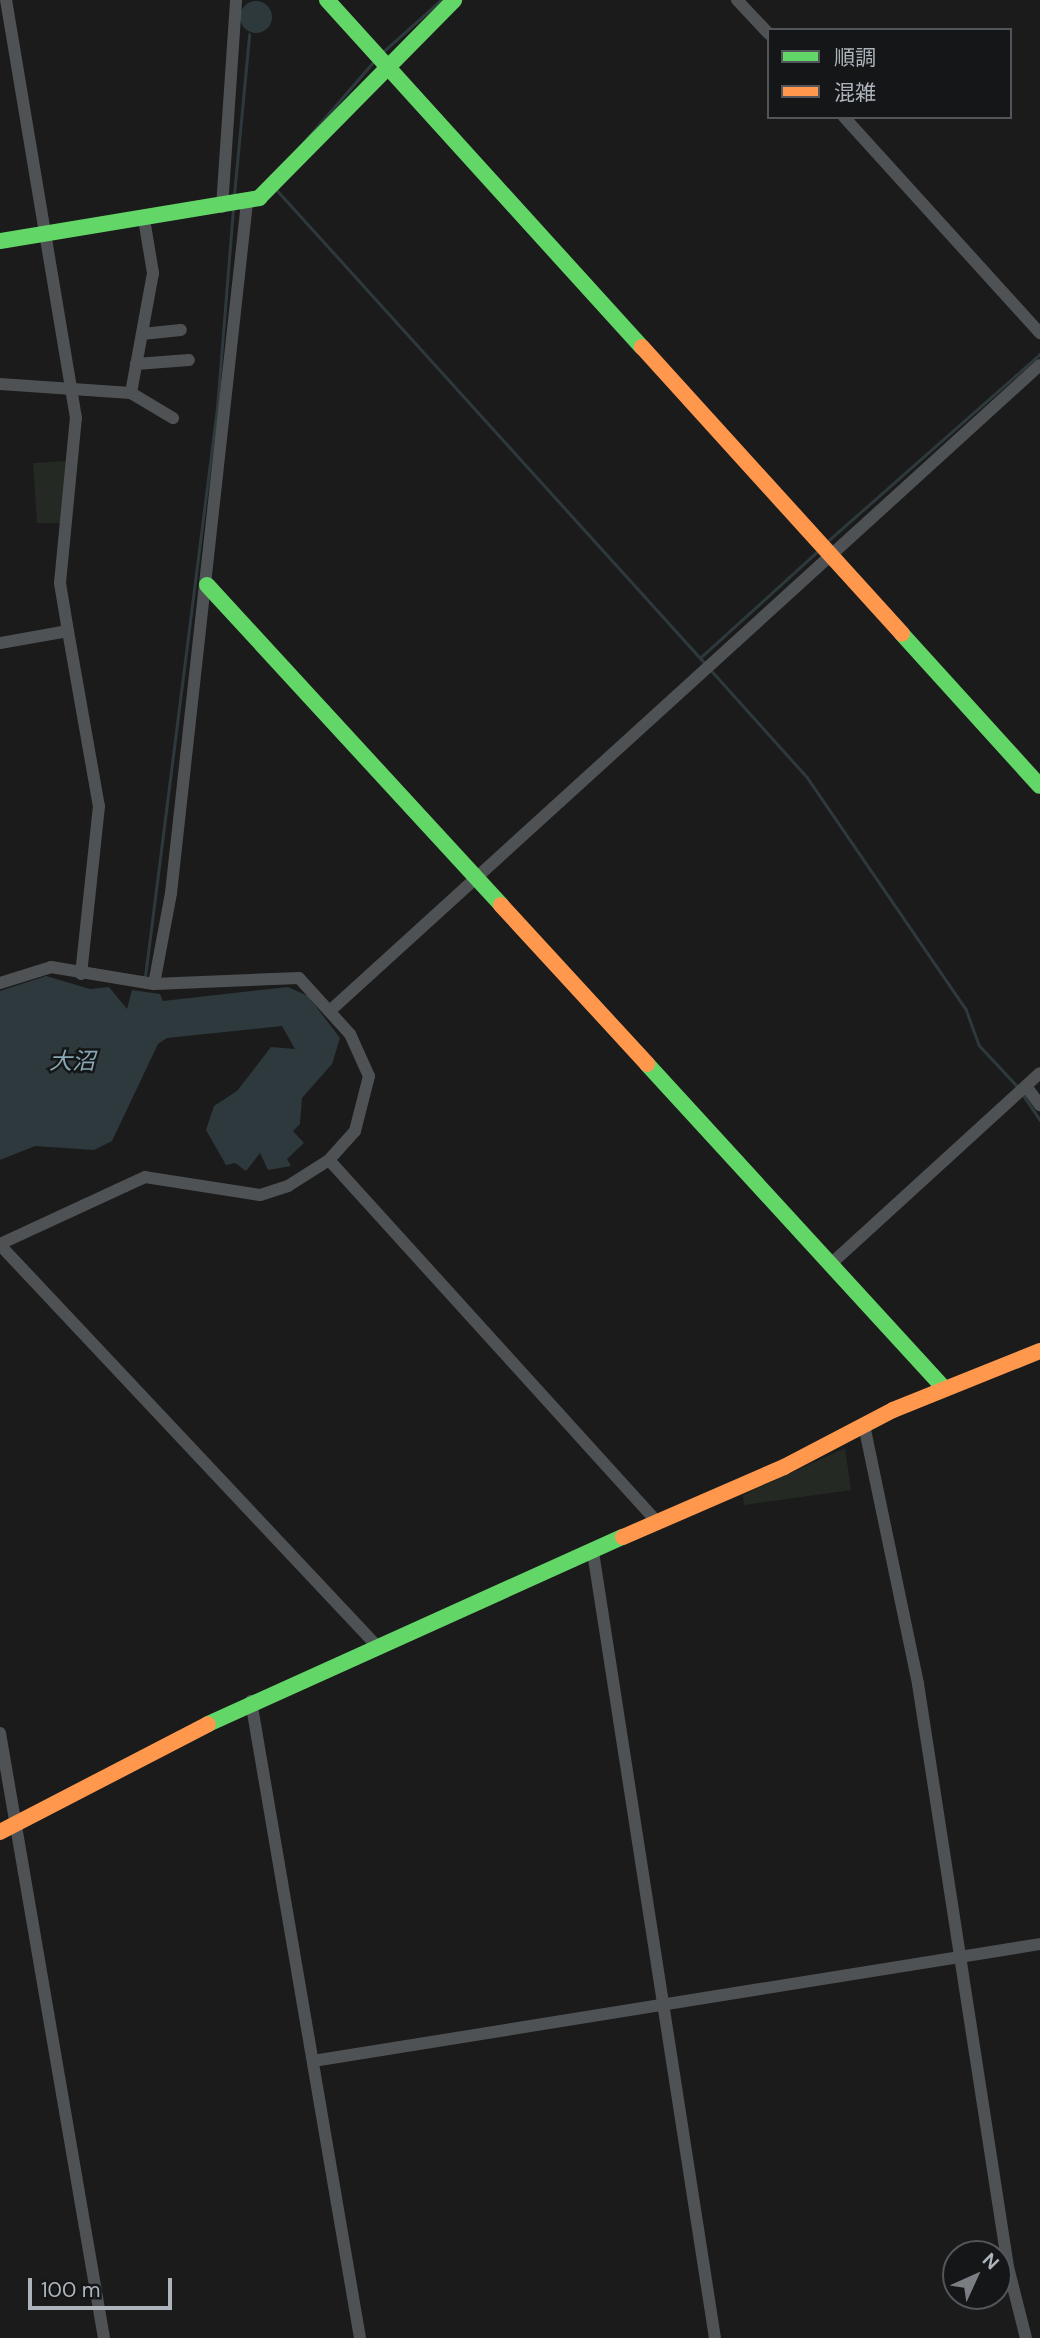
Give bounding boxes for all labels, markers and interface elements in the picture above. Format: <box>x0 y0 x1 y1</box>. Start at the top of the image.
legend <box>767 28 1012 119</box>
text: 順調 <box>834 44 876 72</box>
text: 混雑 <box>834 79 876 107</box>
water label: 大沼 <box>49 1047 95 1075</box>
north arrow <box>942 2240 1012 2310</box>
text: N <box>977 2247 1005 2275</box>
scale bar <box>32 2264 175 2308</box>
text: 100 m <box>41 2276 101 2304</box>

